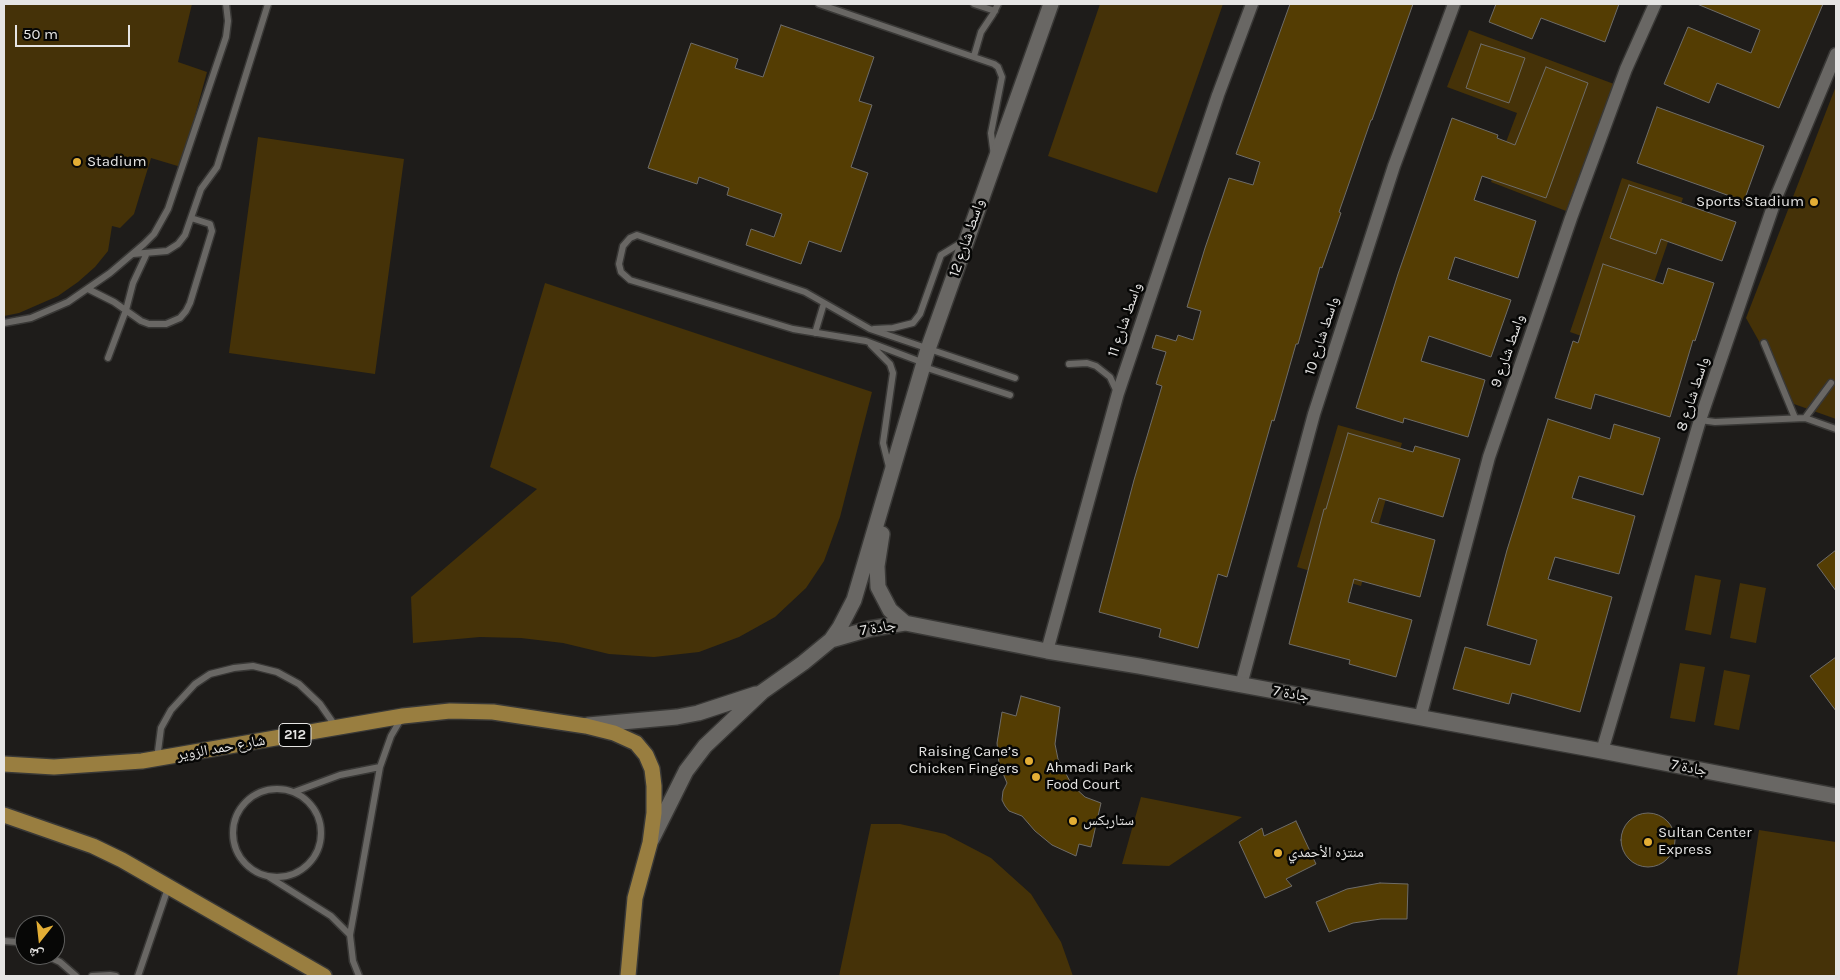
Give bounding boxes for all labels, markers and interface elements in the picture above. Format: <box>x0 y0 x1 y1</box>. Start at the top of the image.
scale bar <box>18 15 132 47</box>
text: 50 m <box>23 25 58 43</box>
place label: Stadium <box>87 153 146 171</box>
marker: Stadium <box>71 156 83 168</box>
place label: Sports Stadium <box>1696 193 1804 211</box>
marker: Sports Stadium <box>1808 196 1820 208</box>
street label: واسط شارع 12 <box>945 197 989 279</box>
street label: واسط شارع 11 <box>1104 280 1146 360</box>
street label: واسط شارع 10 <box>1301 294 1343 378</box>
street label: واسط شارع 9 <box>1487 312 1529 390</box>
street label: واسط شارع 8 <box>1673 355 1713 433</box>
street label: جادة 7 <box>859 616 897 640</box>
street label: جادة 7 <box>1272 682 1310 706</box>
road number: 212 <box>279 724 311 746</box>
street label: شارع حمد الزوير <box>175 731 267 765</box>
place label: Raising Cane’s Chicken Fingers <box>909 743 1019 778</box>
marker: Raising Cane’s Chicken Fingers <box>1023 755 1035 767</box>
street label: جادة 7 <box>1669 756 1709 780</box>
place label: Ahmadi Park Food Court <box>1046 759 1133 794</box>
marker: Ahmadi Park Food Court <box>1030 771 1042 783</box>
place label: ستاربكس <box>1083 812 1134 830</box>
marker: ستاربكس <box>1067 815 1079 827</box>
place label: Sultan Center Express <box>1658 824 1752 859</box>
marker: Sultan Center Express <box>1642 836 1654 848</box>
place label: منتزه الأحمدي <box>1288 844 1364 862</box>
marker: منتزه الأحمدي <box>1272 847 1284 859</box>
north arrow <box>15 915 65 965</box>
text: ش <box>27 944 45 964</box>

